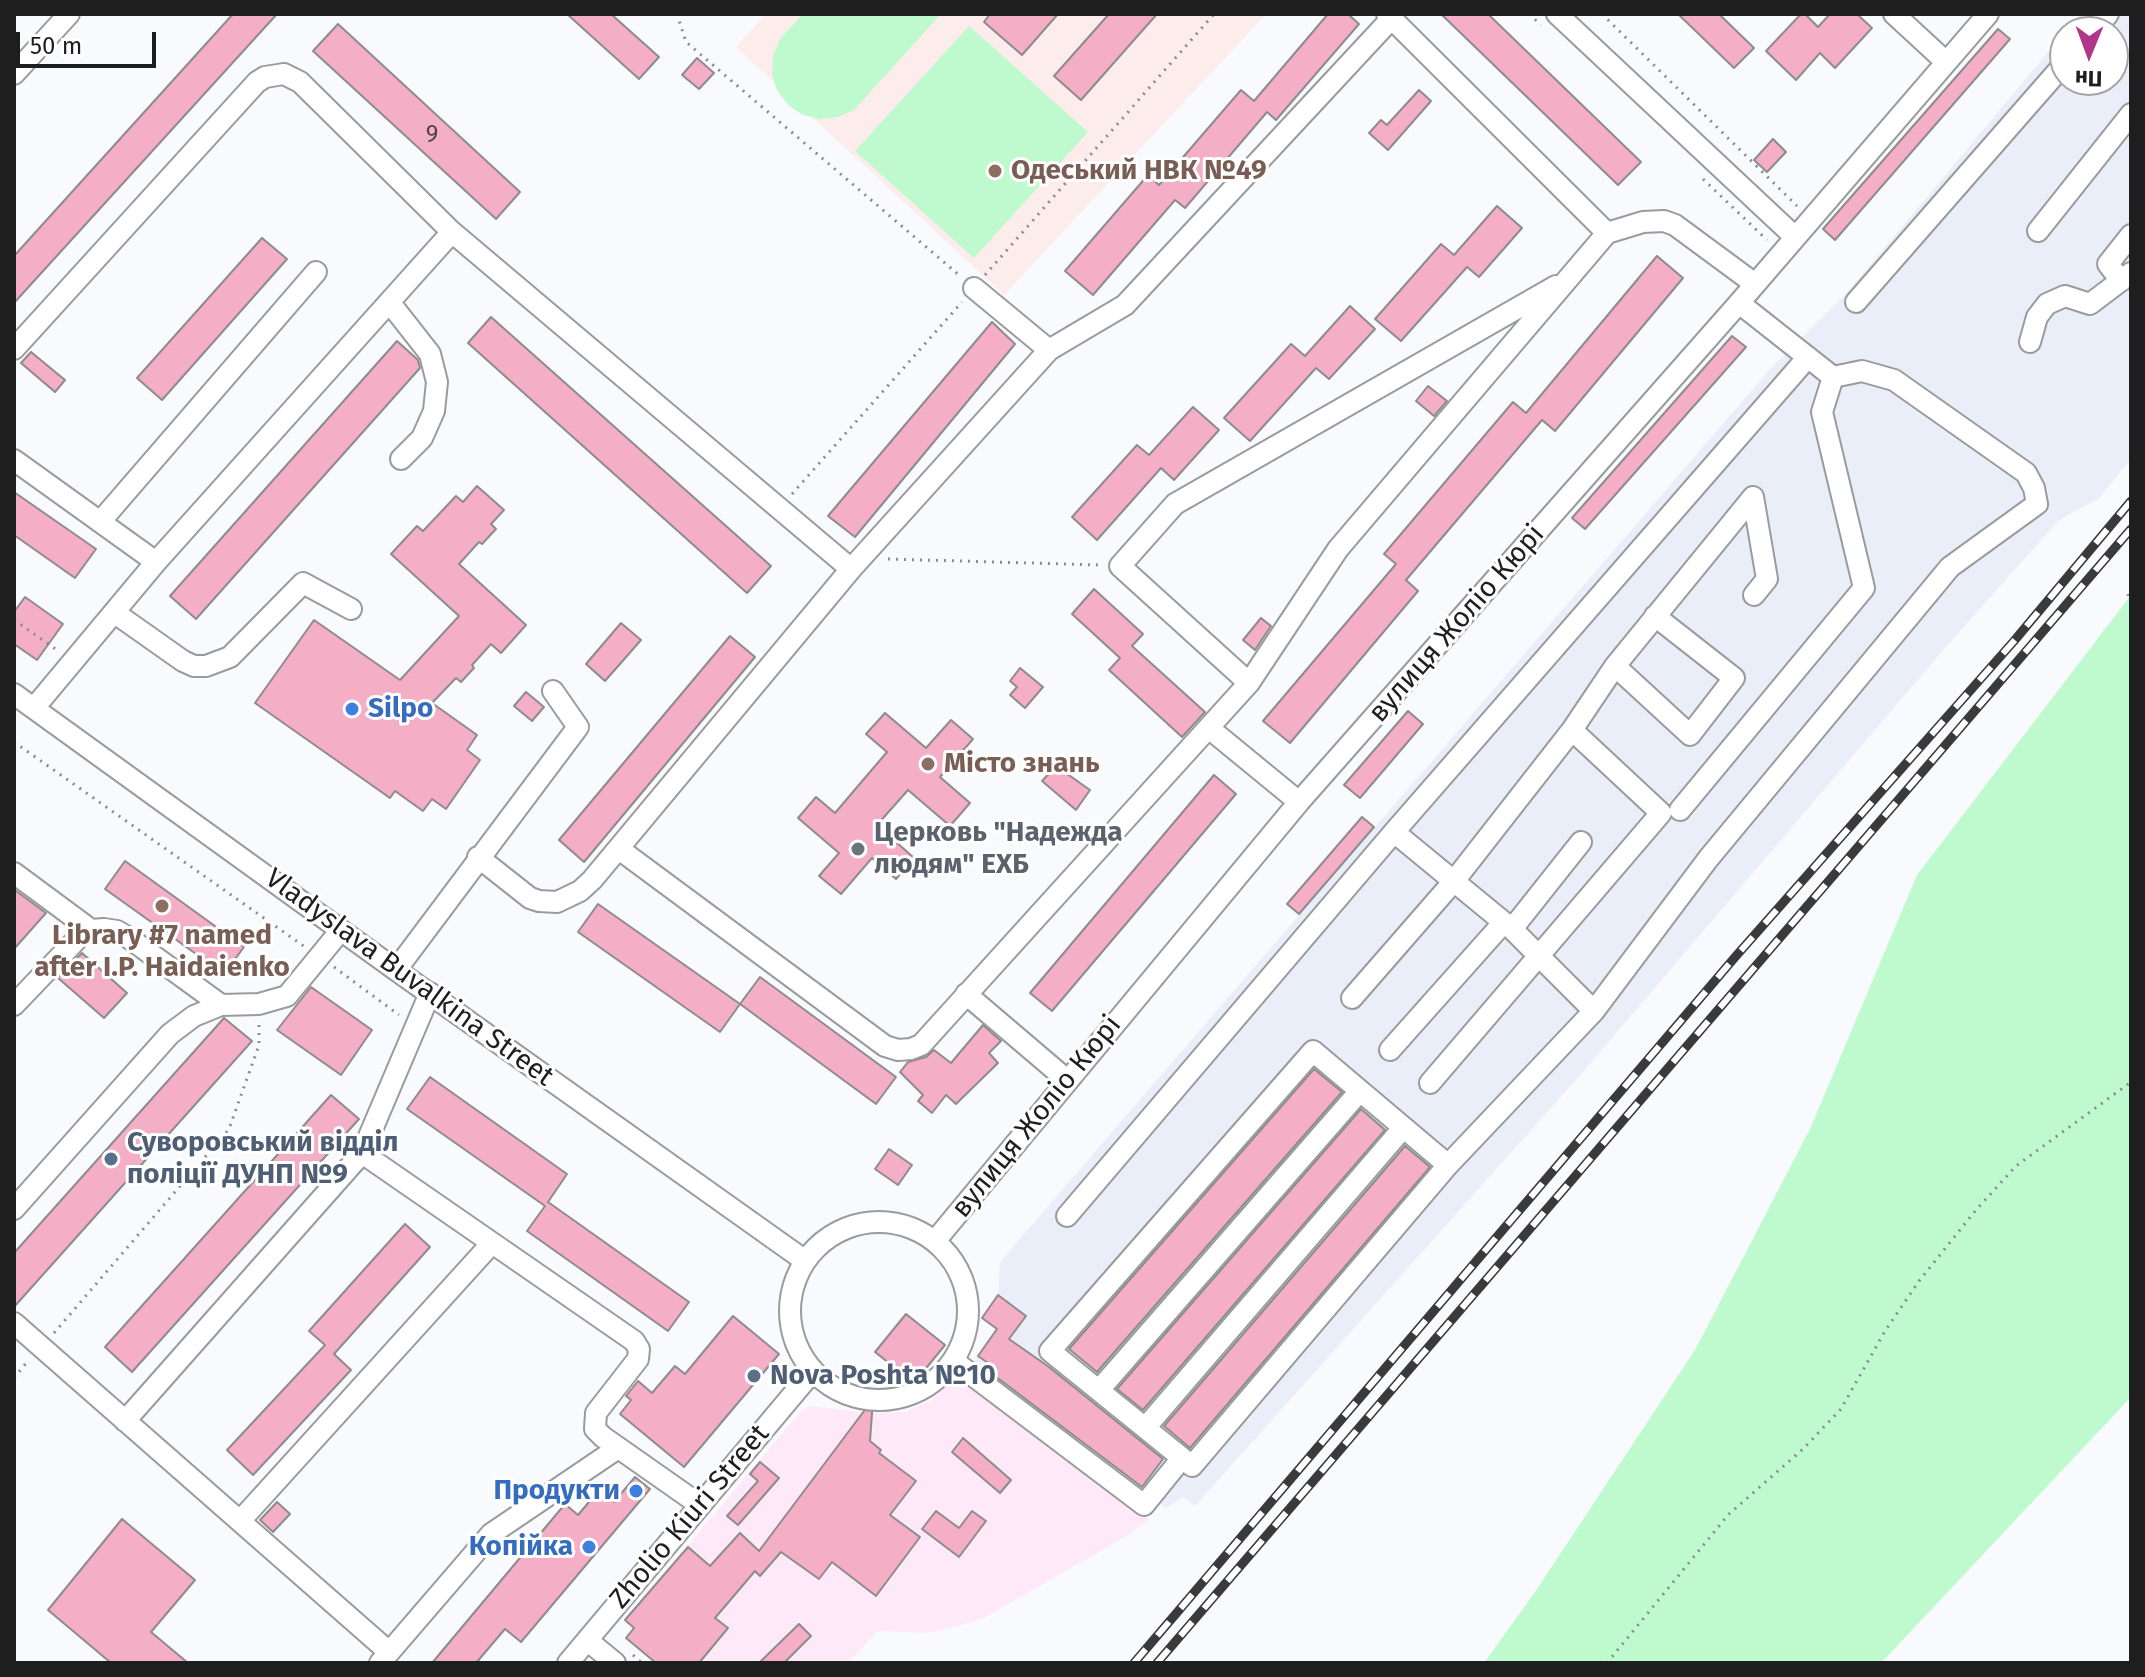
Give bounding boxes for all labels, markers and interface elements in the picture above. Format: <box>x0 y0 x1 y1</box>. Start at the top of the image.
scale bar <box>20 16 160 66</box>
north arrow <box>2049 16 2129 96</box>
text: 50 m <box>30 32 82 60</box>
text: Пн <box>2075 65 2103 92</box>
house number: 9 <box>426 121 438 149</box>
place label: Одеський НВК №49 <box>1011 154 1267 188</box>
marker: Одеський НВК №49 <box>986 162 1004 180</box>
street label: вулиця Жоліо Кюрі <box>1362 518 1552 730</box>
place label: Silpo <box>368 692 433 726</box>
marker: Silpo <box>343 700 361 718</box>
place label: Місто знань <box>944 747 1100 781</box>
marker: Місто знань <box>919 755 937 773</box>
place label: Церковь "Надежда людям" ЕХБ <box>874 816 1122 882</box>
marker: Церковь "Надежда людям" ЕХБ <box>849 840 867 858</box>
street label: Vladyslava Buvalkina Street <box>258 862 560 1094</box>
marker: Library #7 named after I.P. Haidaienko <box>153 897 171 915</box>
place label: Library #7 named after I.P. Haidaienko <box>34 919 290 985</box>
street label: вулиця Жоліо Кюрі <box>945 1009 1129 1225</box>
place label: Суворовський відділ поліції ДУНП №9 <box>127 1126 398 1192</box>
marker: Суворовський відділ поліції ДУНП №9 <box>102 1150 120 1168</box>
place label: Nova Poshta №10 <box>770 1359 996 1393</box>
marker: Nova Poshta №10 <box>745 1367 763 1385</box>
street label: Zholio Kiuri Street <box>603 1418 777 1616</box>
place label: Продукти <box>493 1474 620 1508</box>
marker: Продукти <box>627 1482 645 1500</box>
place label: Копійка <box>469 1530 573 1564</box>
marker: Копійка <box>580 1538 598 1556</box>

